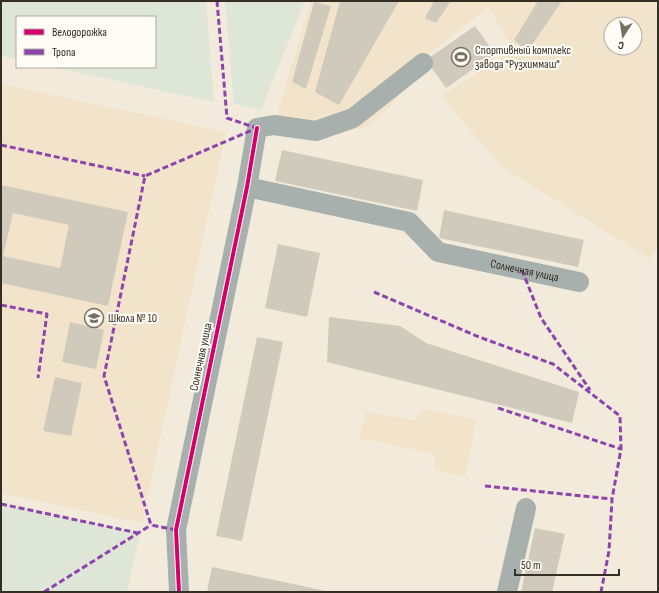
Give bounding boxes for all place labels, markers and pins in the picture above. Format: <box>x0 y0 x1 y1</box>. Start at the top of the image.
place label: Спортивный комплекс завода "Рузхиммаш" <box>475 43 571 72</box>
sports icon: Спортивный комплекс завода "Рузхиммаш" <box>450 46 472 68</box>
school or university icon: Школа № 10 <box>83 307 105 329</box>
place label: Школа № 10 <box>108 311 157 326</box>

